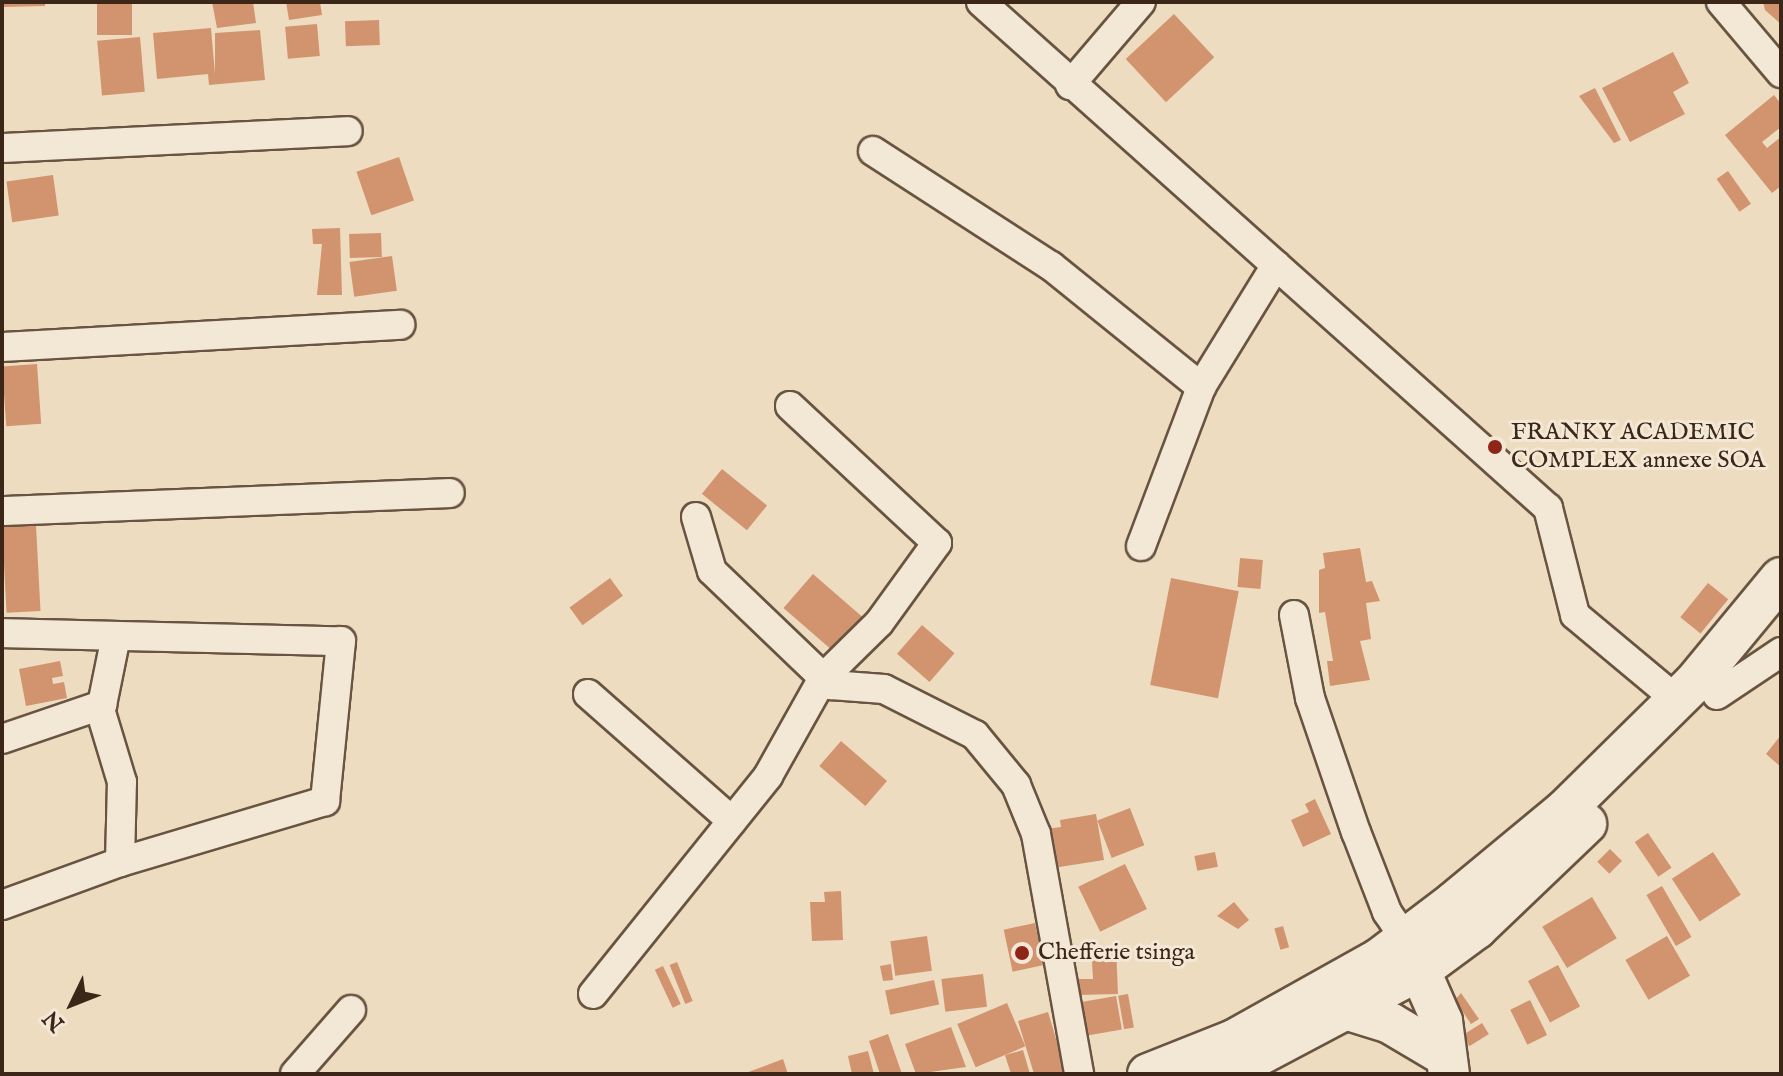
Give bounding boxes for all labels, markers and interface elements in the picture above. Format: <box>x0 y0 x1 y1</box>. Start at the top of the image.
place label: FRANKY ACADEMIC COMPLEX annexe SOA <box>1511 419 1765 475</box>
marker: FRANKY ACADEMIC COMPLEX annexe SOA <box>1486 438 1504 456</box>
place label: Chefferie tsinga <box>1038 939 1195 967</box>
marker: Chefferie tsinga <box>1013 944 1031 962</box>
north arrow <box>32 964 112 1044</box>
text: N <box>38 1004 71 1037</box>

